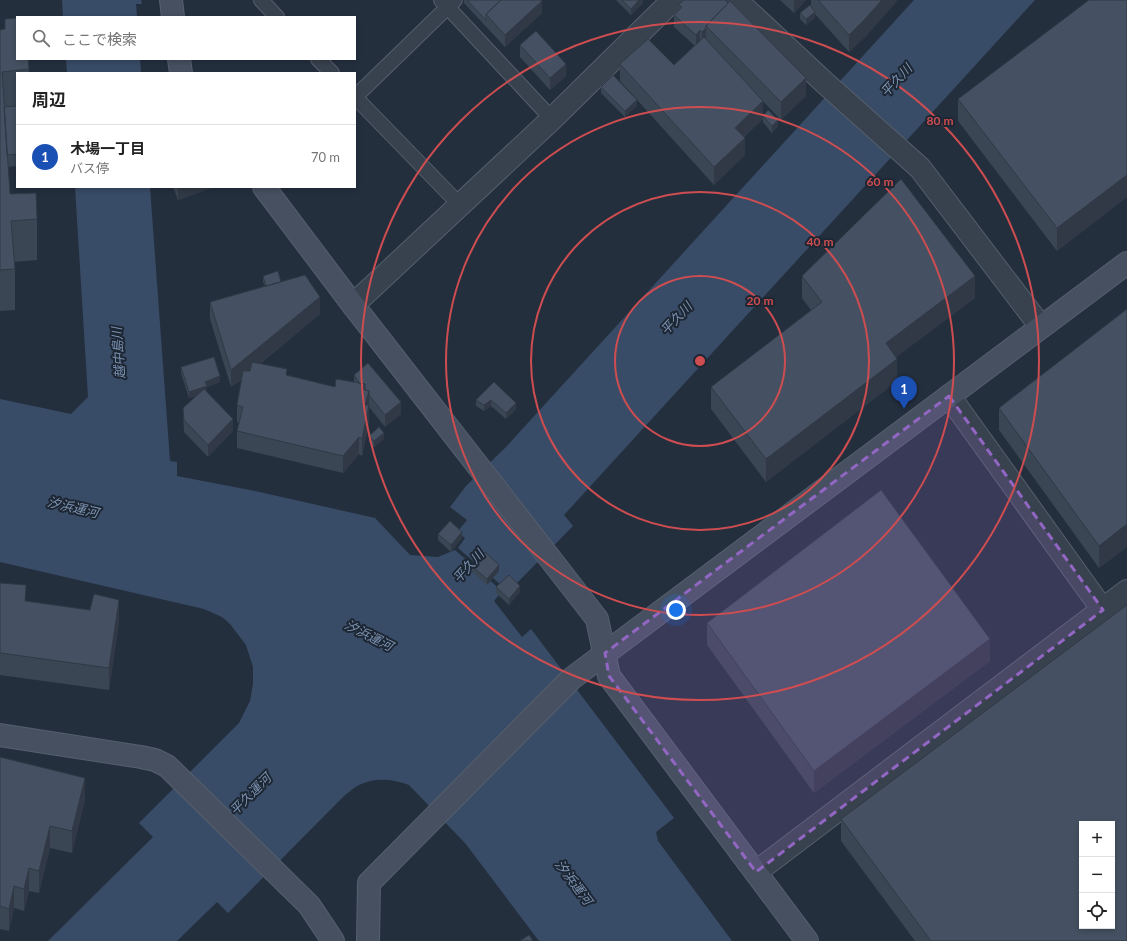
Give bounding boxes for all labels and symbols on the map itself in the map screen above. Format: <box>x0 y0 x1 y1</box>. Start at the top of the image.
water label: 平久川 <box>877 59 917 100</box>
text: 80 m <box>927 113 953 128</box>
text: 60 m <box>867 174 893 189</box>
text: 40 m <box>807 234 833 249</box>
text: 20 m <box>747 293 773 308</box>
water label: 平久川 <box>657 297 697 338</box>
water label: 越中島川 <box>108 325 128 380</box>
centre of rings <box>693 354 707 368</box>
pin: 1 <box>891 376 917 409</box>
water label: 汐浜運河 <box>46 493 103 521</box>
water label: 平久川 <box>449 545 488 586</box>
your location <box>666 600 686 620</box>
water label: 汐浜運河 <box>342 616 398 655</box>
water label: 平久運河 <box>226 768 276 818</box>
water label: 汐浜運河 <box>552 856 598 910</box>

